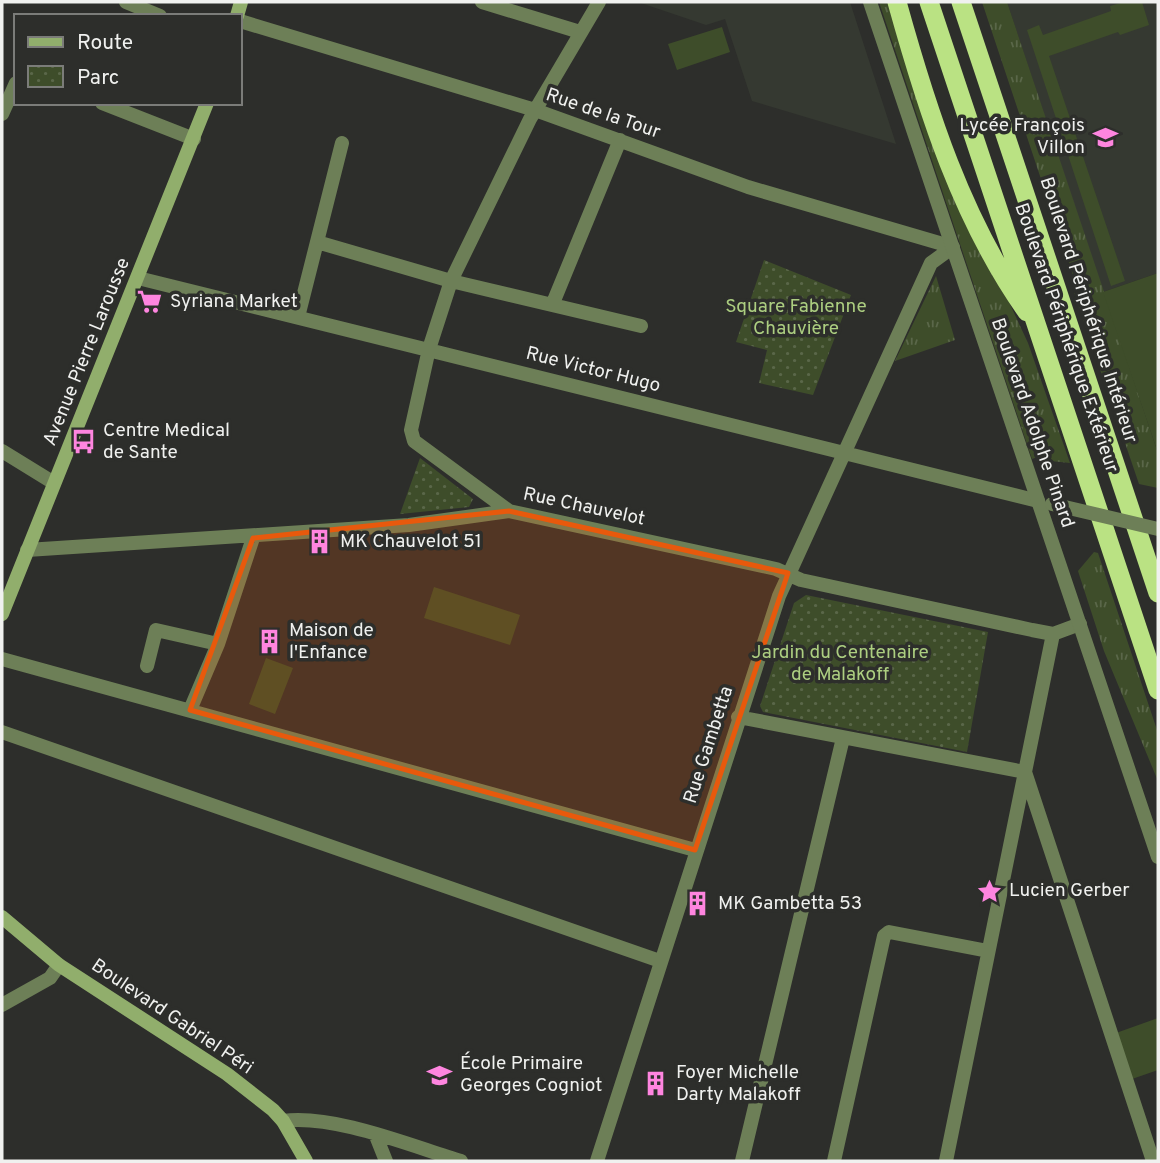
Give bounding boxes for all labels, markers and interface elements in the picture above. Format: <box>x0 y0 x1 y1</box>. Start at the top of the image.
legend <box>14 14 242 105</box>
text: Route <box>77 30 133 57</box>
text: Parc <box>77 65 119 92</box>
street label: Rue de la Tour <box>542 83 664 145</box>
place label: Lycée François Villon <box>959 114 1085 160</box>
school or university icon: Lycée François Villon <box>1091 123 1119 151</box>
street label: Boulevard Périphérique Intérieur <box>1034 174 1143 447</box>
street label: Boulevard Périphérique Extérieur <box>1008 200 1124 477</box>
street label: Avenue Pierre Larousse <box>38 254 136 450</box>
supermarket icon: Syriana Market <box>136 288 164 316</box>
place label: Syriana Market <box>170 290 298 314</box>
park label: Square Fabienne Chauvière <box>725 295 867 341</box>
street label: Boulevard Adolphe Pinard <box>985 315 1079 531</box>
street label: Rue Victor Hugo <box>523 342 663 398</box>
place label: Centre Medical de Sante <box>103 419 230 465</box>
bus stop icon: Centre Medical de Sante <box>69 428 97 456</box>
street label: Rue Chauvelot <box>521 482 647 532</box>
building icon: MK Chauvelot 51 <box>306 528 334 556</box>
place label: MK Chauvelot 51 <box>340 530 482 554</box>
place label: Maison de l'Enfance <box>289 619 374 665</box>
building icon: Maison de l'Enfance <box>255 628 283 656</box>
park label: Jardin du Centenaire de Malakoff <box>751 641 929 687</box>
street label: Rue Gambetta <box>679 683 739 807</box>
place icon: Lucien Gerber <box>975 877 1003 905</box>
place label: Lucien Gerber <box>1009 879 1130 903</box>
building icon: MK Gambetta 53 <box>684 890 712 918</box>
place label: MK Gambetta 53 <box>718 892 862 916</box>
street label: Boulevard Gabriel Péri <box>86 954 258 1080</box>
place label: École Primaire Georges Cogniot <box>460 1051 602 1098</box>
school or university icon: École Primaire Georges Cogniot <box>426 1061 454 1089</box>
place label: Foyer Michelle Darty Malakoff <box>676 1061 801 1107</box>
building icon: Foyer Michelle Darty Malakoff <box>642 1070 670 1098</box>

